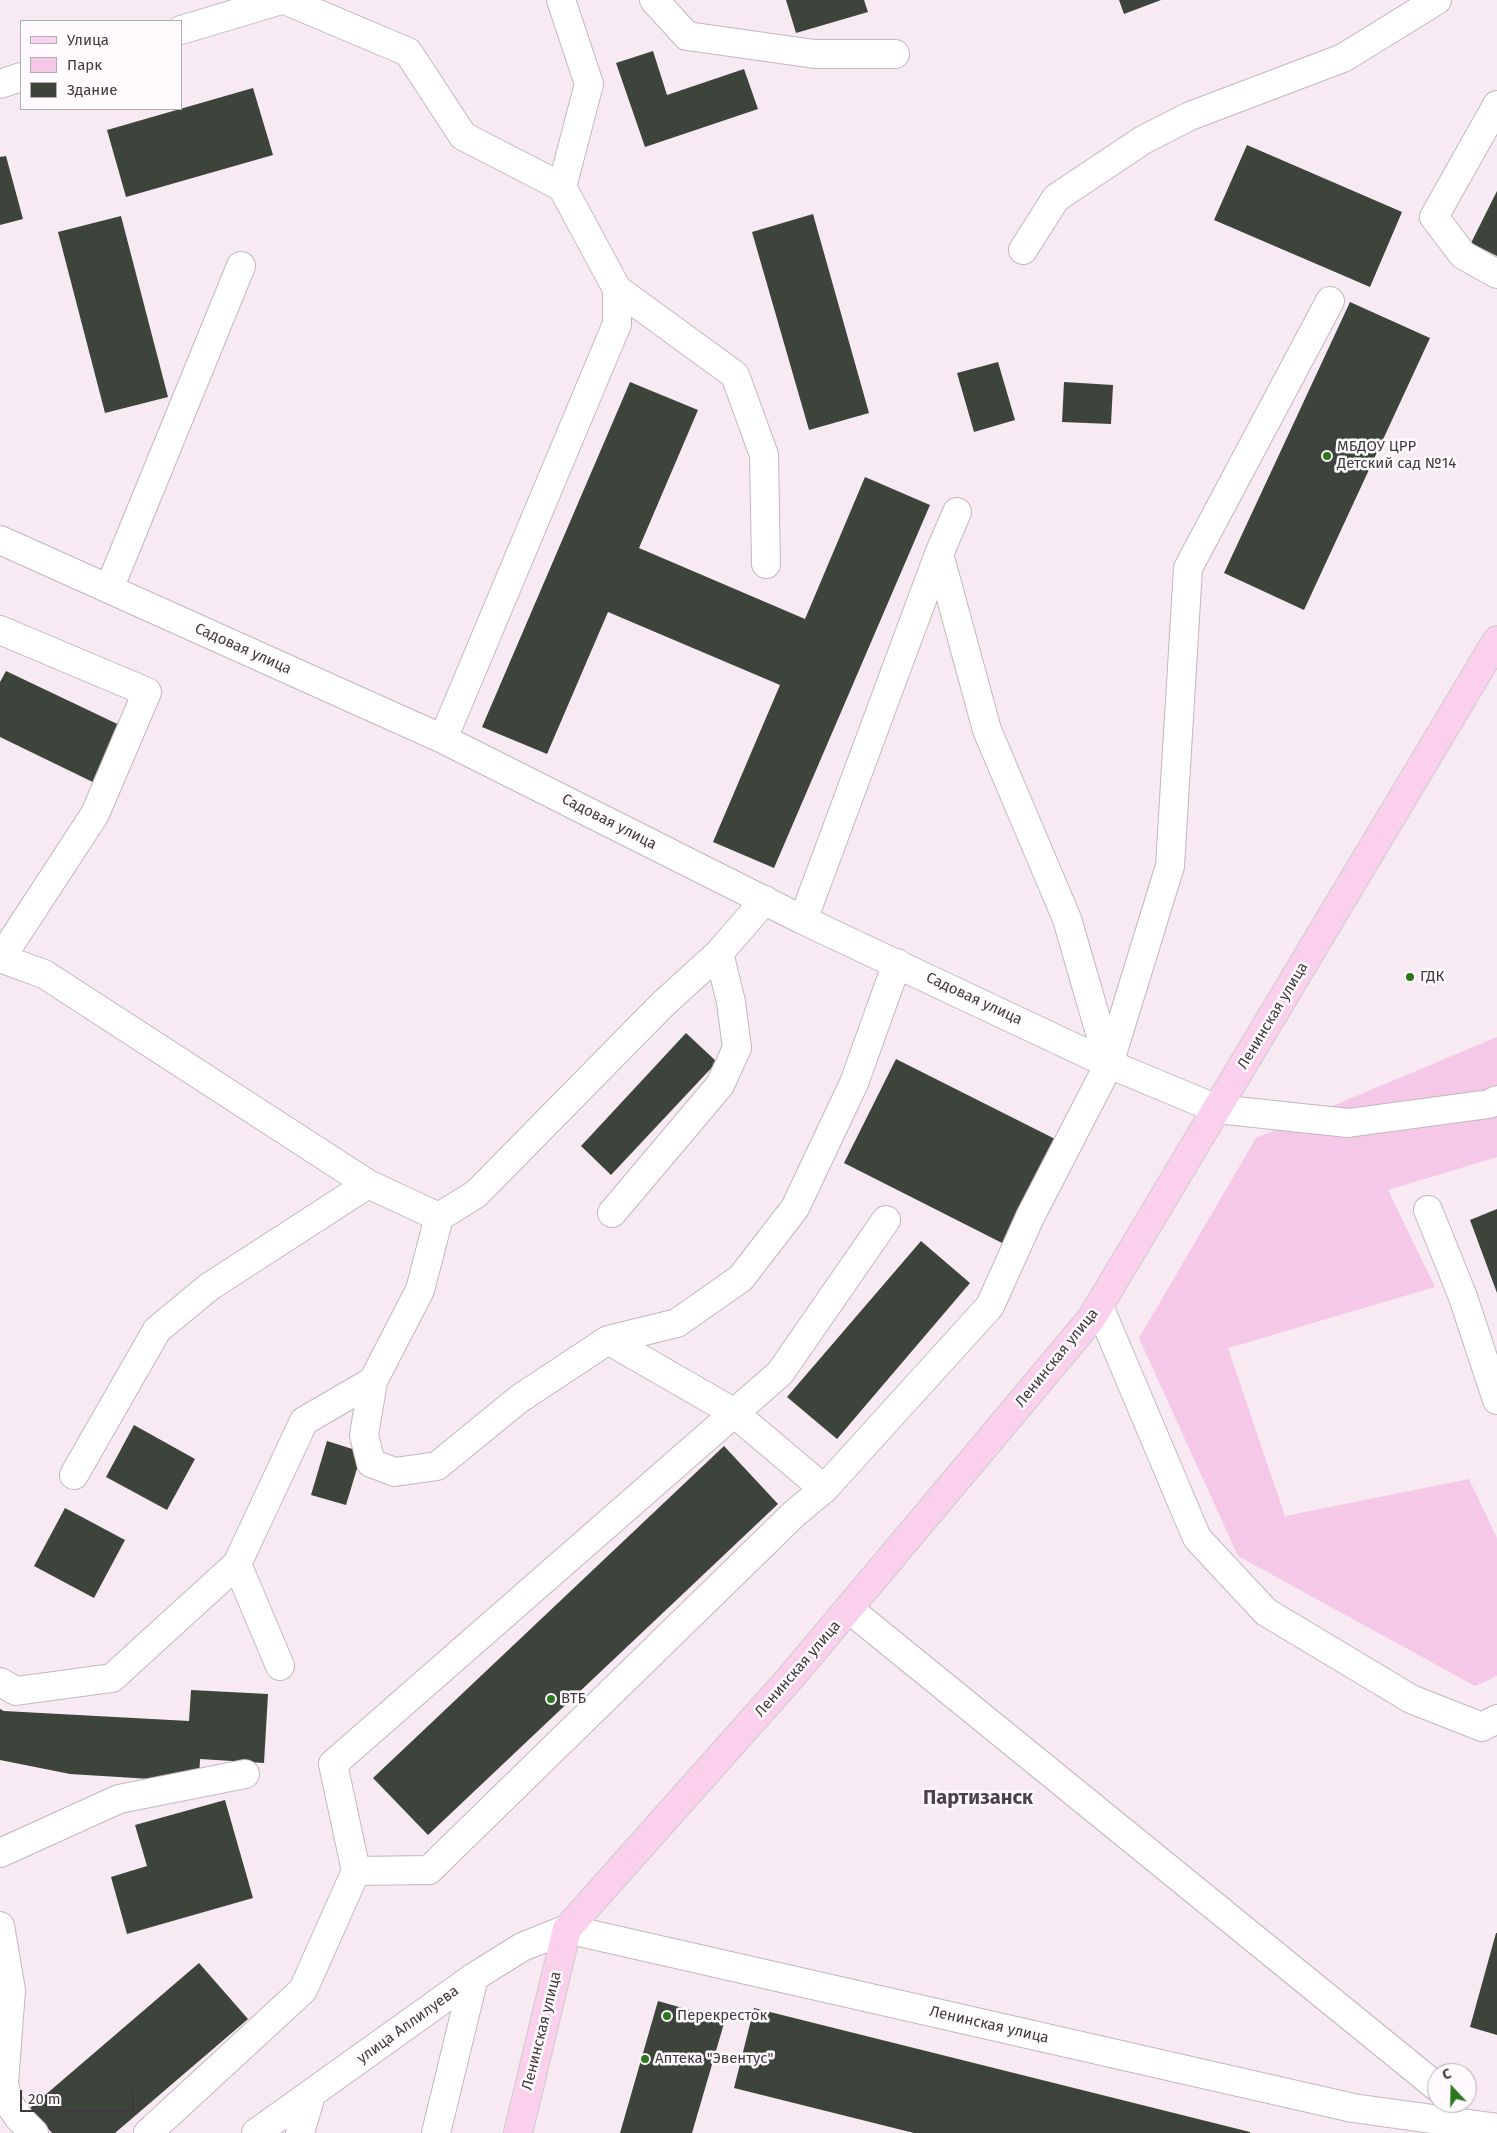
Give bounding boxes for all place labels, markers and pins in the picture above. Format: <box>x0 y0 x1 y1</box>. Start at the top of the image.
place label: МБДОУ ЦРР Детский сад №14 <box>1337 438 1456 473</box>
marker: МБДОУ ЦРР Детский сад №14 <box>1321 450 1333 462</box>
place label: ГДК <box>1420 968 1444 986</box>
marker: ГДК <box>1404 971 1416 983</box>
place label: ВТБ <box>561 1690 586 1708</box>
marker: ВТБ <box>545 1693 557 1705</box>
place label: Перекресток <box>677 2007 767 2025</box>
marker: Перекресток <box>661 2010 673 2022</box>
place label: Аптека "Эвентус" <box>655 2050 773 2068</box>
marker: Аптека "Эвентус" <box>639 2053 651 2065</box>

